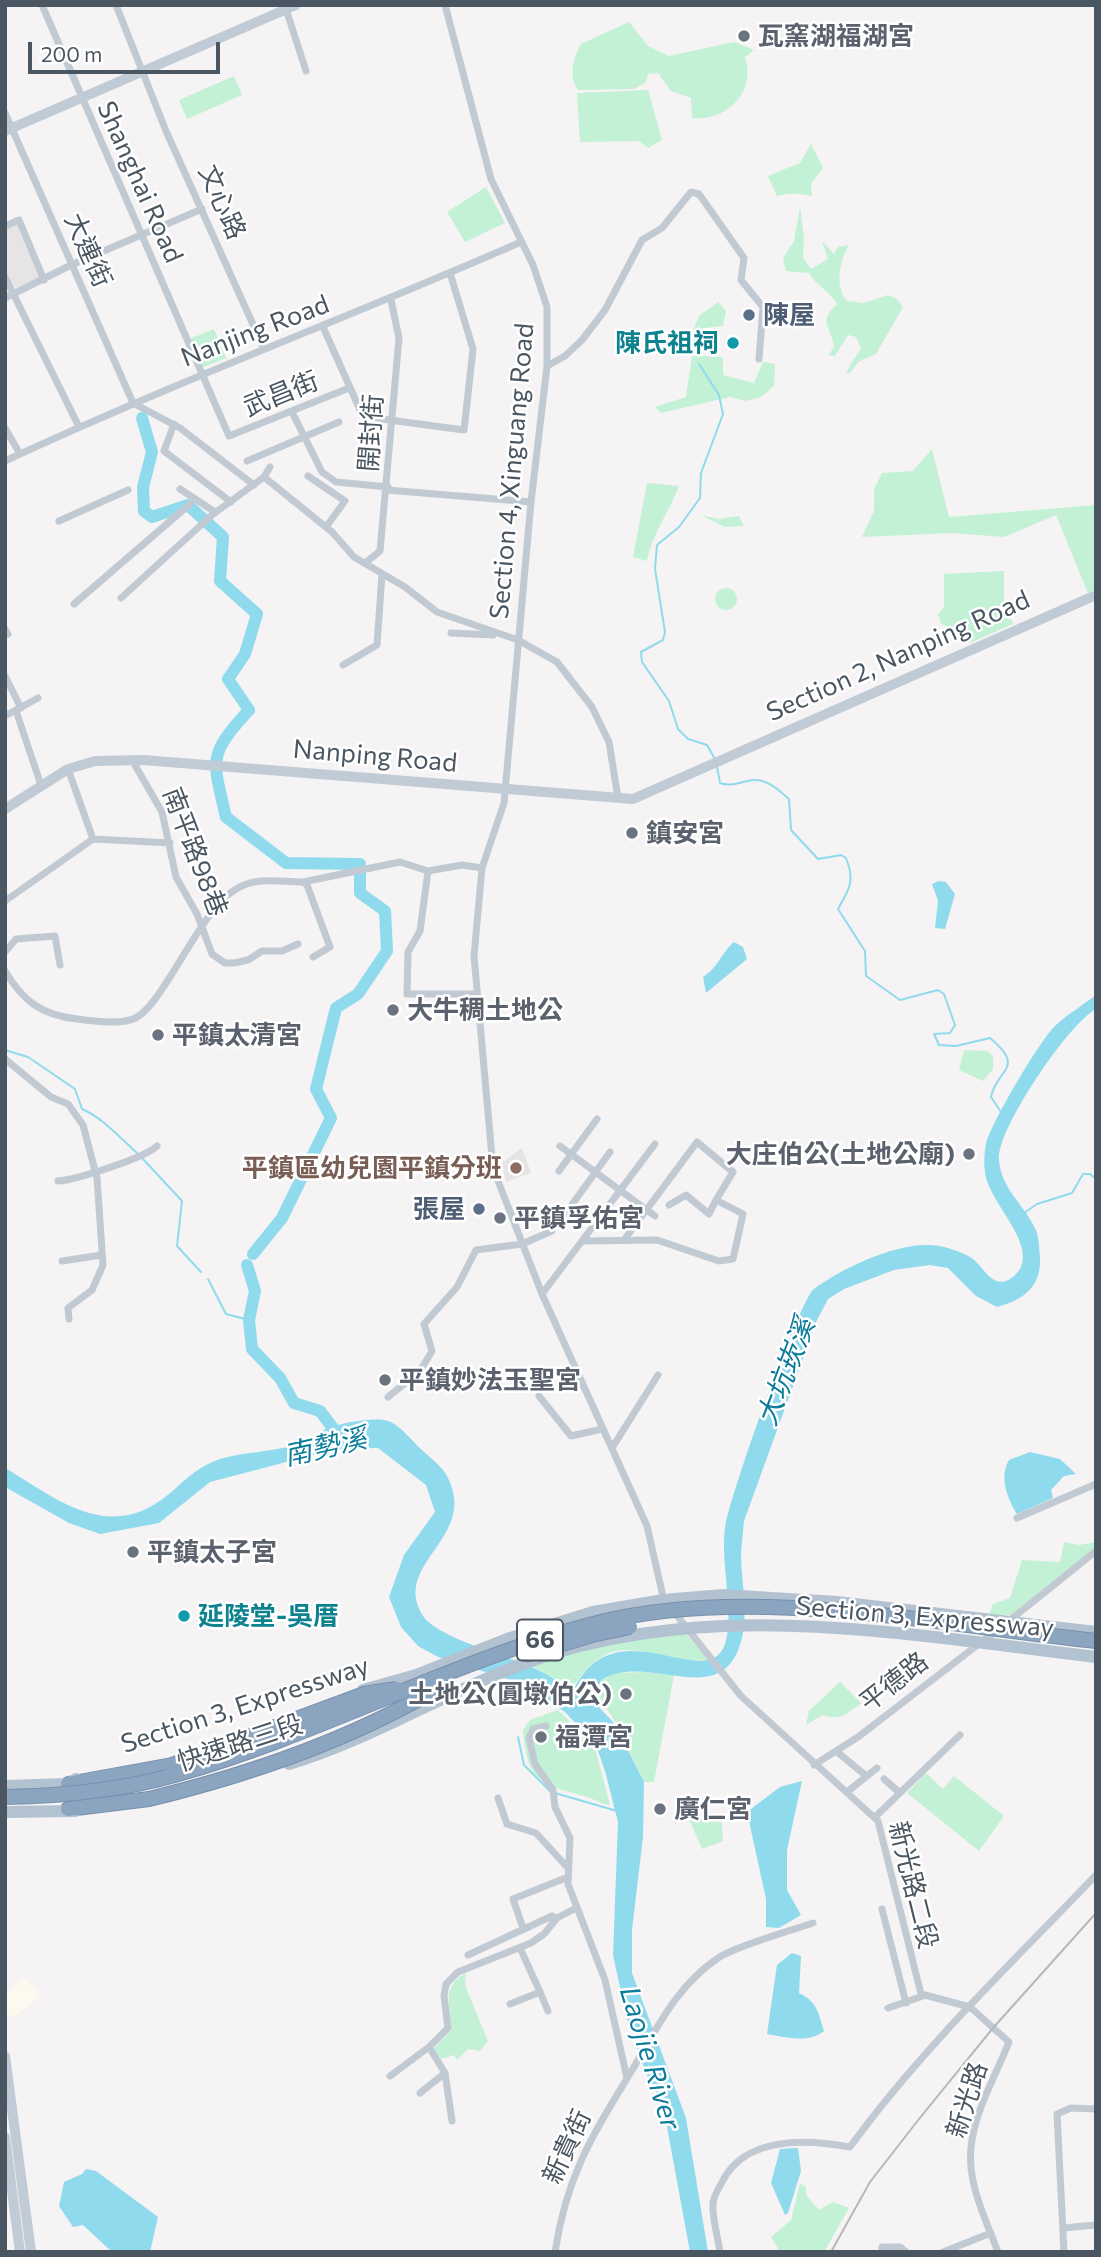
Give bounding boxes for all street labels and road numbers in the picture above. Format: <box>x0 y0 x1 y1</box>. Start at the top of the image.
street label: Shanghai Road <box>90 96 190 268</box>
street label: 文心路 <box>192 160 252 244</box>
street label: 大連街 <box>58 208 118 292</box>
street label: Nanjing Road <box>177 288 333 374</box>
street label: Section 4, Xinguang Road <box>484 322 540 620</box>
street label: 武昌街 <box>239 365 323 423</box>
street label: 開封街 <box>353 393 389 473</box>
street label: Section 2, Nanping Road <box>762 584 1034 728</box>
street label: Nanping Road <box>292 733 458 779</box>
street label: 南平路98巷 <box>156 783 234 921</box>
street label: Section 3, Expressway <box>795 1590 1055 1644</box>
road number: 66 <box>517 1620 563 1660</box>
street label: 平德路 <box>854 1646 934 1718</box>
street label: Section 3, Expressway <box>117 1650 373 1760</box>
street label: 快速路三段 <box>173 1708 307 1778</box>
street label: 新光路二段 <box>882 1818 944 1952</box>
street label: 新光路 <box>940 2058 994 2142</box>
street label: 新貴街 <box>536 2105 598 2189</box>

